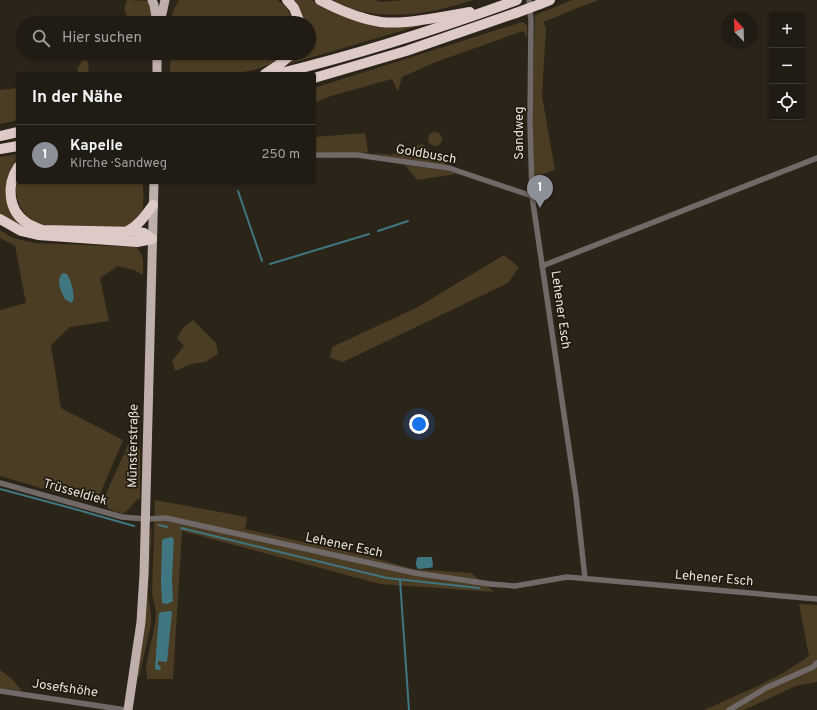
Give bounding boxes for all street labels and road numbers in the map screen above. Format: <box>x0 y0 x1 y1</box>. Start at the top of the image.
street label: Sandweg <box>512 106 528 160</box>
street label: Goldbusch <box>394 142 458 168</box>
street label: Lehener Esch <box>547 270 573 350</box>
street label: Münsterstraße <box>125 404 143 488</box>
street label: Trüsseldiek <box>41 476 109 510</box>
street label: Lehener Esch <box>304 530 384 562</box>
street label: Lehener Esch <box>674 568 754 590</box>
street label: Josefshöhe <box>31 676 99 702</box>

